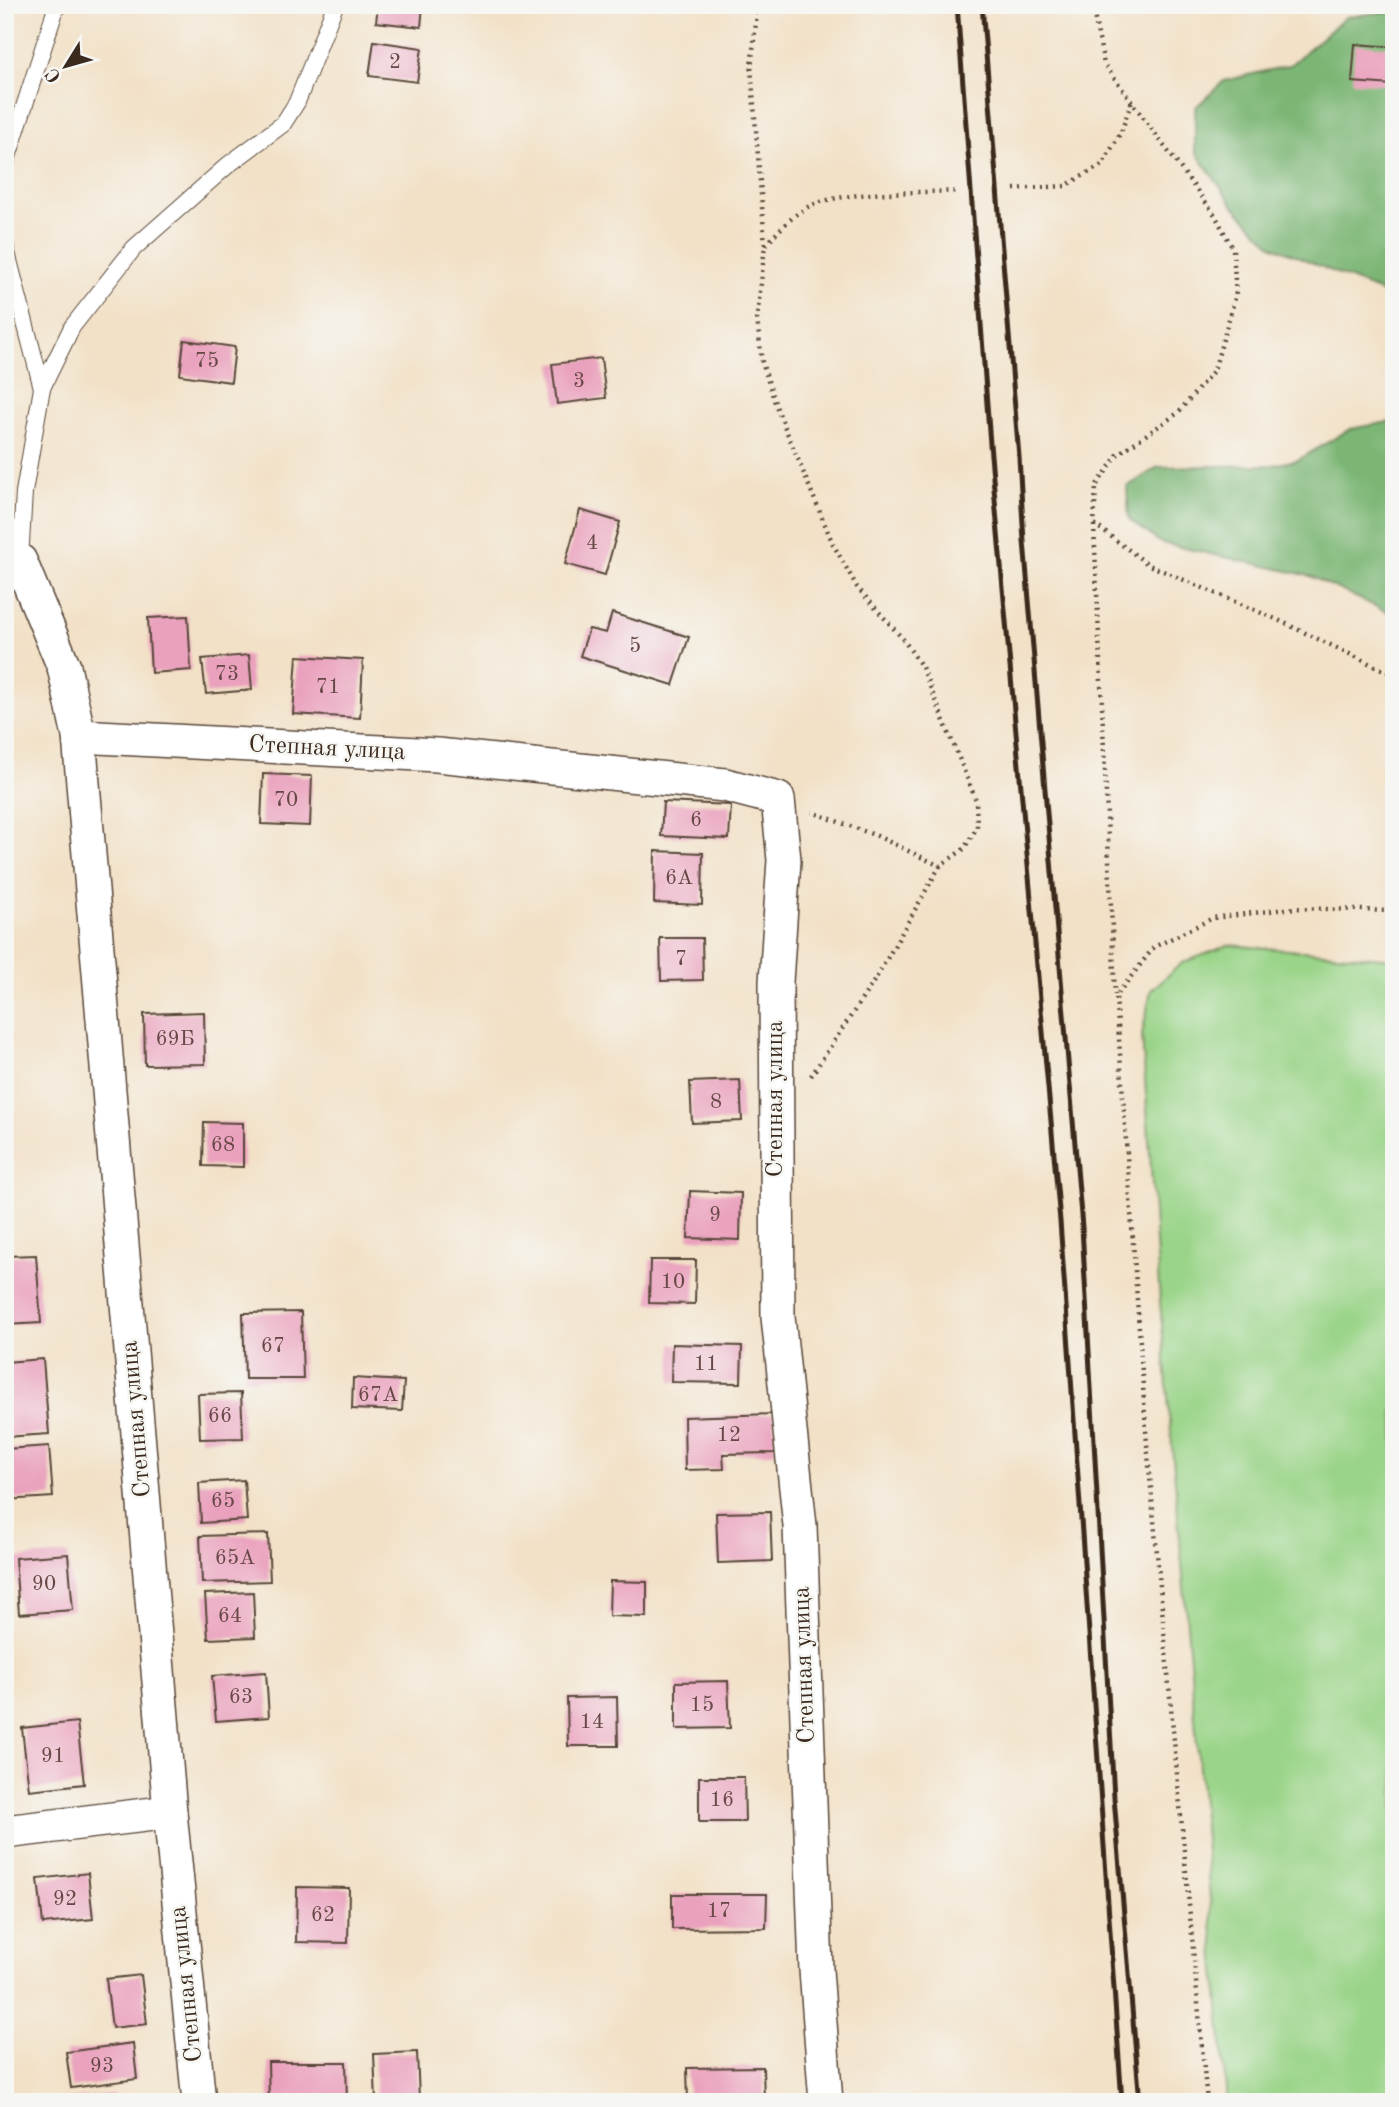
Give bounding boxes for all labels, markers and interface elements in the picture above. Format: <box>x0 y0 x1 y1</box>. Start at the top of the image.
north arrow <box>32 32 102 102</box>
house number: 2 <box>389 52 401 73</box>
text: С <box>43 64 66 85</box>
house number: 75 <box>195 351 219 372</box>
house number: 3 <box>573 371 585 392</box>
house number: 4 <box>586 533 598 554</box>
house number: 5 <box>629 636 641 657</box>
house number: 73 <box>215 664 239 685</box>
house number: 71 <box>316 677 340 698</box>
street label: Степная улица <box>248 733 406 765</box>
house number: 70 <box>274 790 298 811</box>
house number: 6 <box>690 810 702 831</box>
house number: 6А <box>665 868 693 889</box>
house number: 7 <box>675 949 687 970</box>
street label: Степная улица <box>764 1020 788 1178</box>
house number: 69Б <box>155 1029 195 1050</box>
house number: 8 <box>710 1092 722 1113</box>
house number: 68 <box>211 1135 235 1156</box>
house number: 9 <box>709 1205 721 1226</box>
house number: 10 <box>661 1272 685 1293</box>
house number: 67 <box>261 1336 285 1357</box>
street label: Степная улица <box>118 1340 156 1498</box>
house number: 11 <box>694 1354 718 1375</box>
house number: 67А <box>358 1385 398 1406</box>
house number: 66 <box>208 1406 232 1427</box>
house number: 12 <box>717 1425 741 1446</box>
house number: 65 <box>211 1491 235 1512</box>
house number: 65А <box>215 1548 255 1569</box>
house number: 90 <box>32 1574 56 1595</box>
street label: Степная улица <box>790 1586 820 1744</box>
house number: 64 <box>218 1606 242 1627</box>
house number: 63 <box>229 1687 253 1708</box>
house number: 15 <box>690 1695 714 1716</box>
house number: 14 <box>580 1712 604 1733</box>
house number: 91 <box>41 1746 65 1767</box>
house number: 16 <box>710 1790 734 1811</box>
house number: 92 <box>53 1889 77 1910</box>
house number: 17 <box>707 1901 731 1922</box>
street label: Степная улица <box>167 1904 207 2063</box>
house number: 62 <box>311 1905 335 1926</box>
house number: 93 <box>90 2056 114 2077</box>

